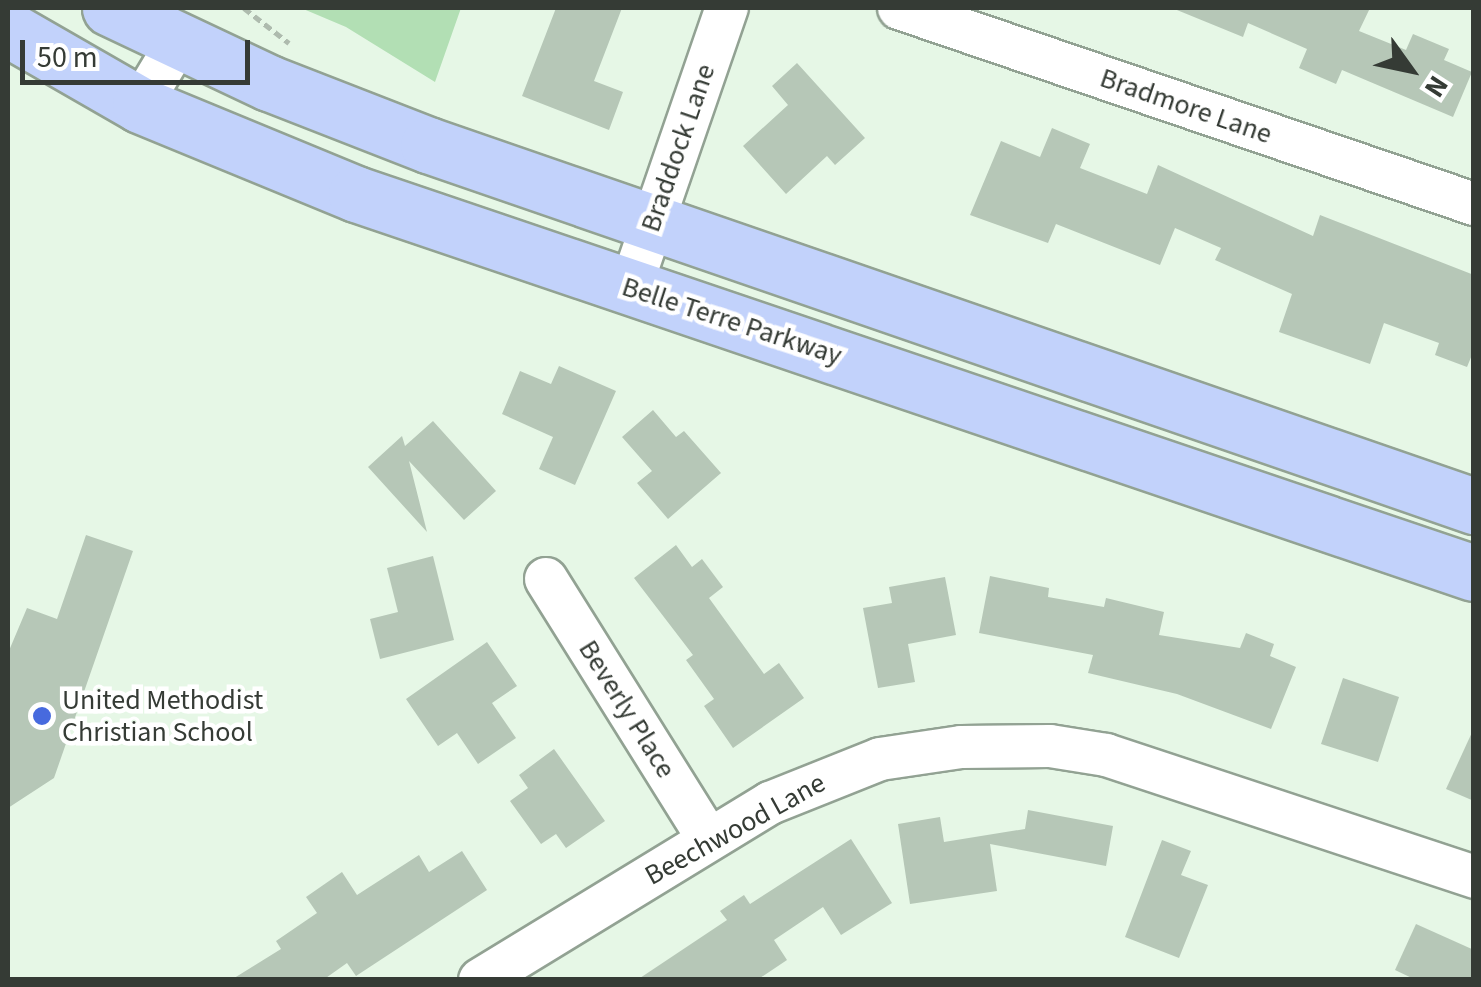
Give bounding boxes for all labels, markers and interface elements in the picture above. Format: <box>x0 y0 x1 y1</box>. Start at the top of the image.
scale bar <box>25 20 255 82</box>
north arrow <box>1361 20 1461 120</box>
text: 50 m <box>37 36 98 79</box>
street label: Braddock Lane <box>634 60 722 236</box>
street label: Bradmore Lane <box>1096 61 1276 151</box>
text: N <box>1414 68 1458 105</box>
street label: Belle Terre Parkway <box>618 270 846 372</box>
street label: Beverly Place <box>571 634 683 784</box>
place label: United Methodist Christian School <box>62 683 263 749</box>
marker: United Methodist Christian School <box>31 705 53 727</box>
street label: Beechwood Lane <box>639 766 831 892</box>

